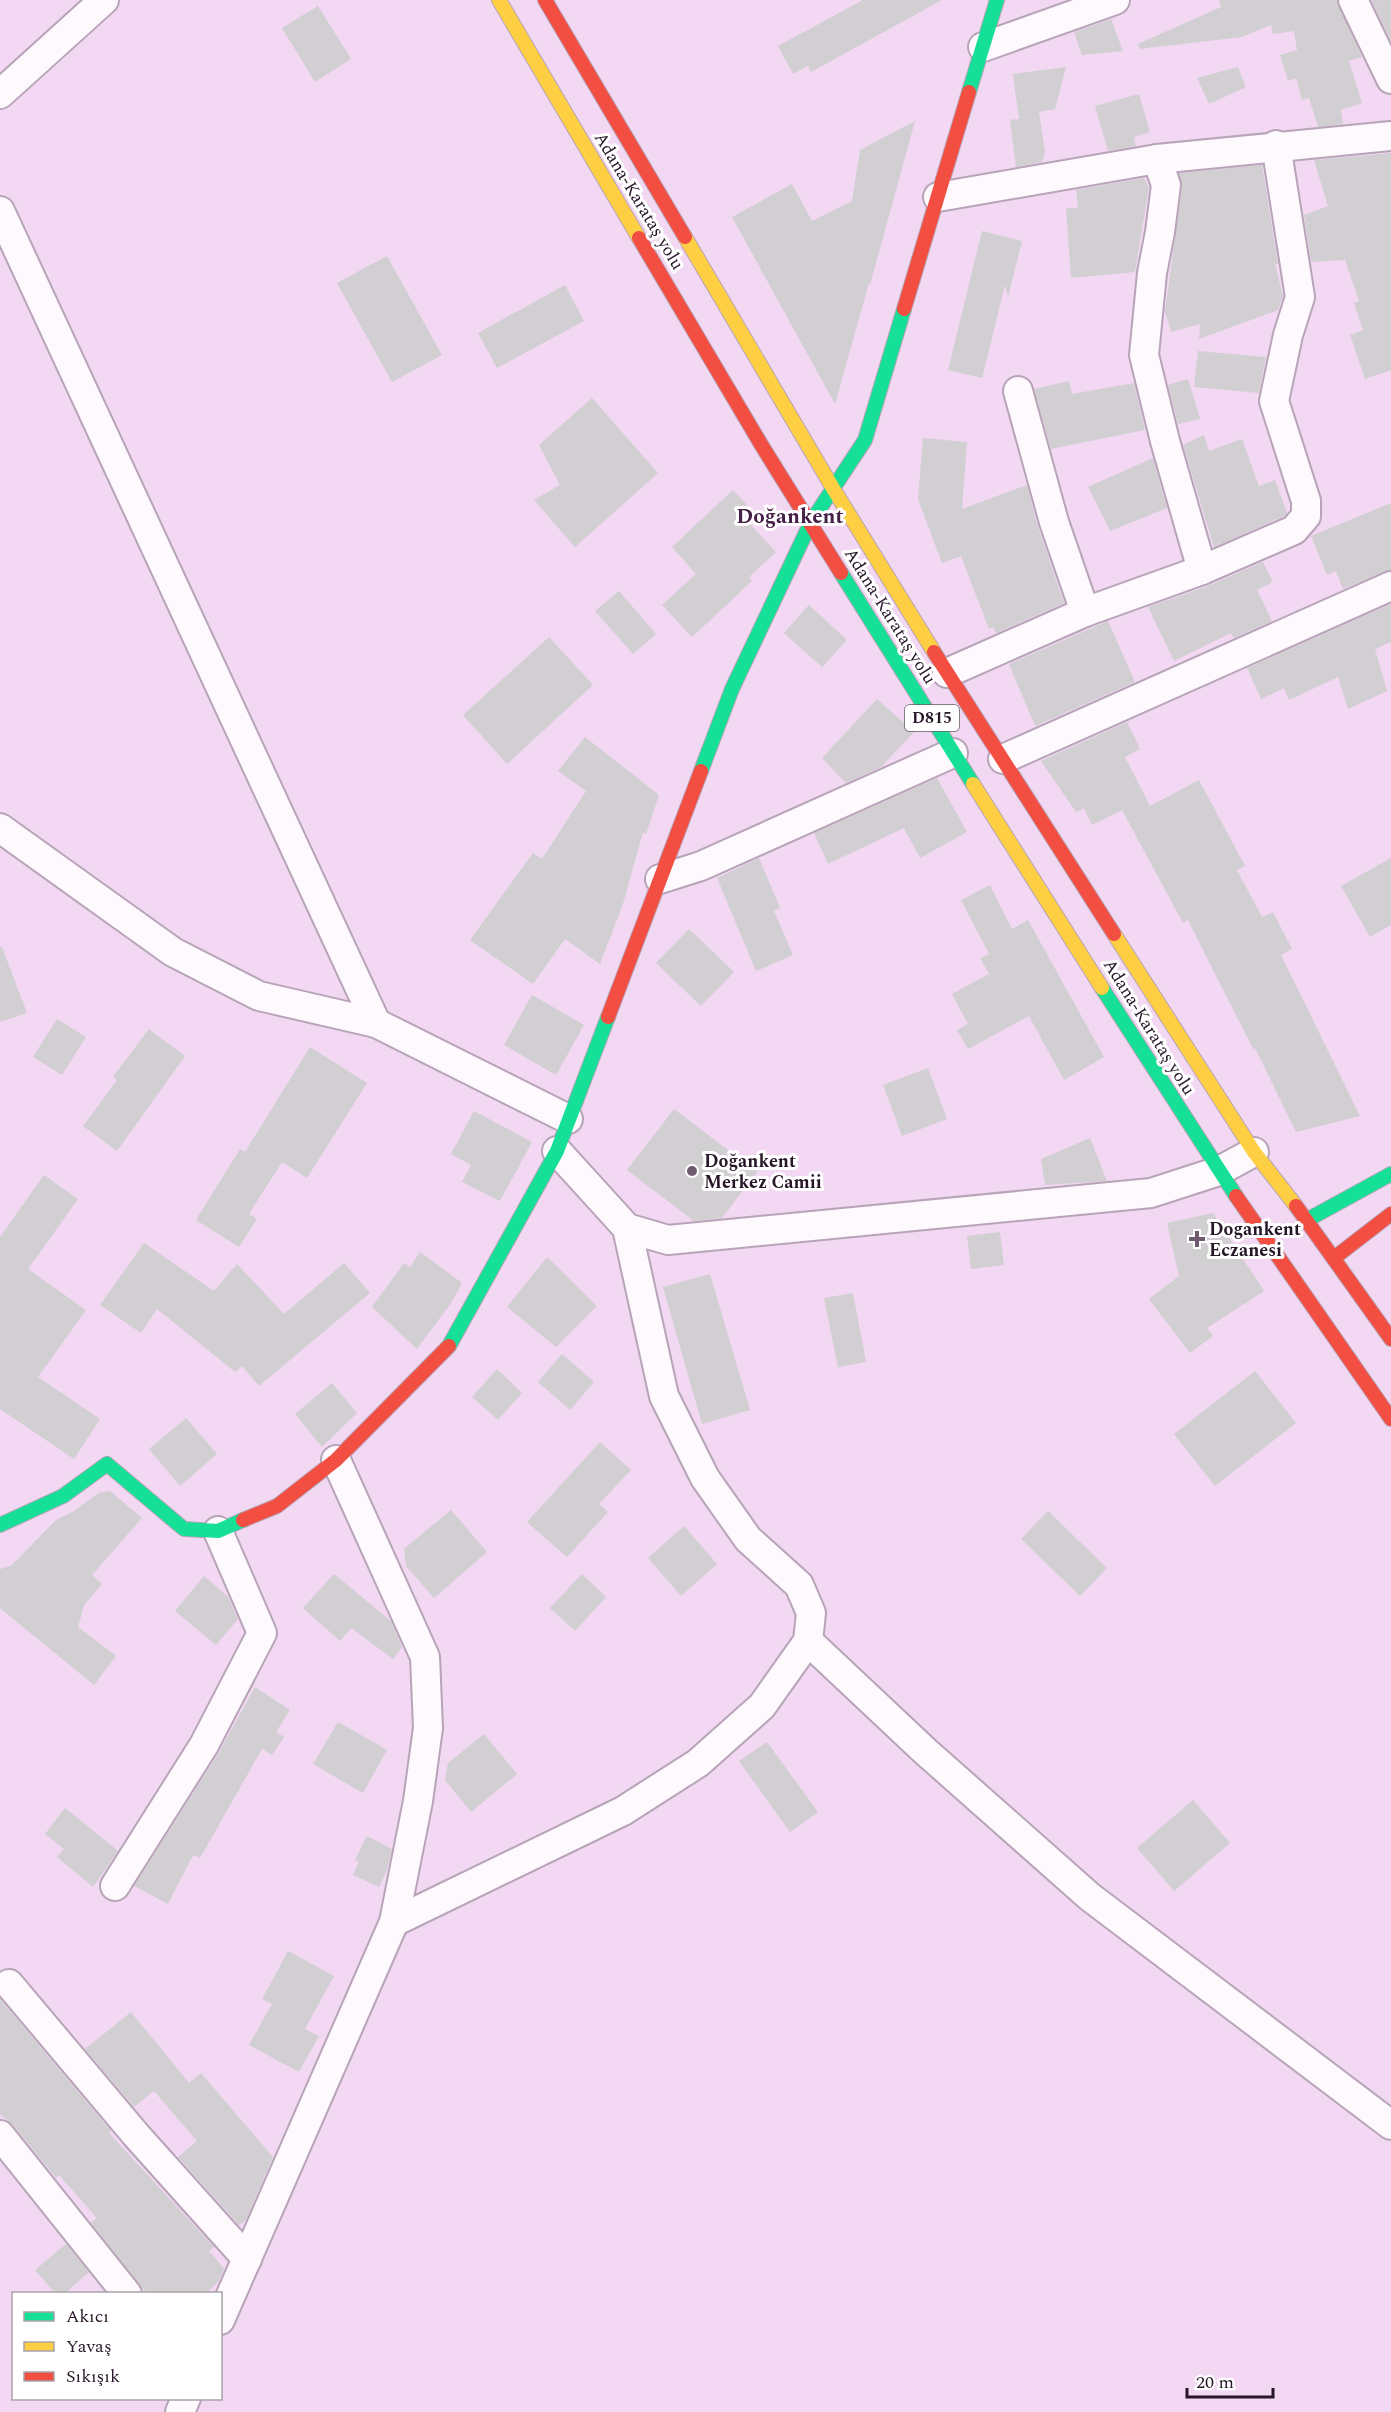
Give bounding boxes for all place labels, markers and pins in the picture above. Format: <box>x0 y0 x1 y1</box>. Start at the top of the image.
place label: Doğankent Merkez Camii <box>704 1148 822 1196</box>
marker: Doğankent Merkez Camii <box>685 1164 699 1178</box>
place label: Dogankent Eczanesi <box>1209 1216 1301 1264</box>
marker: Dogankent Eczanesi <box>1190 1232 1204 1246</box>

